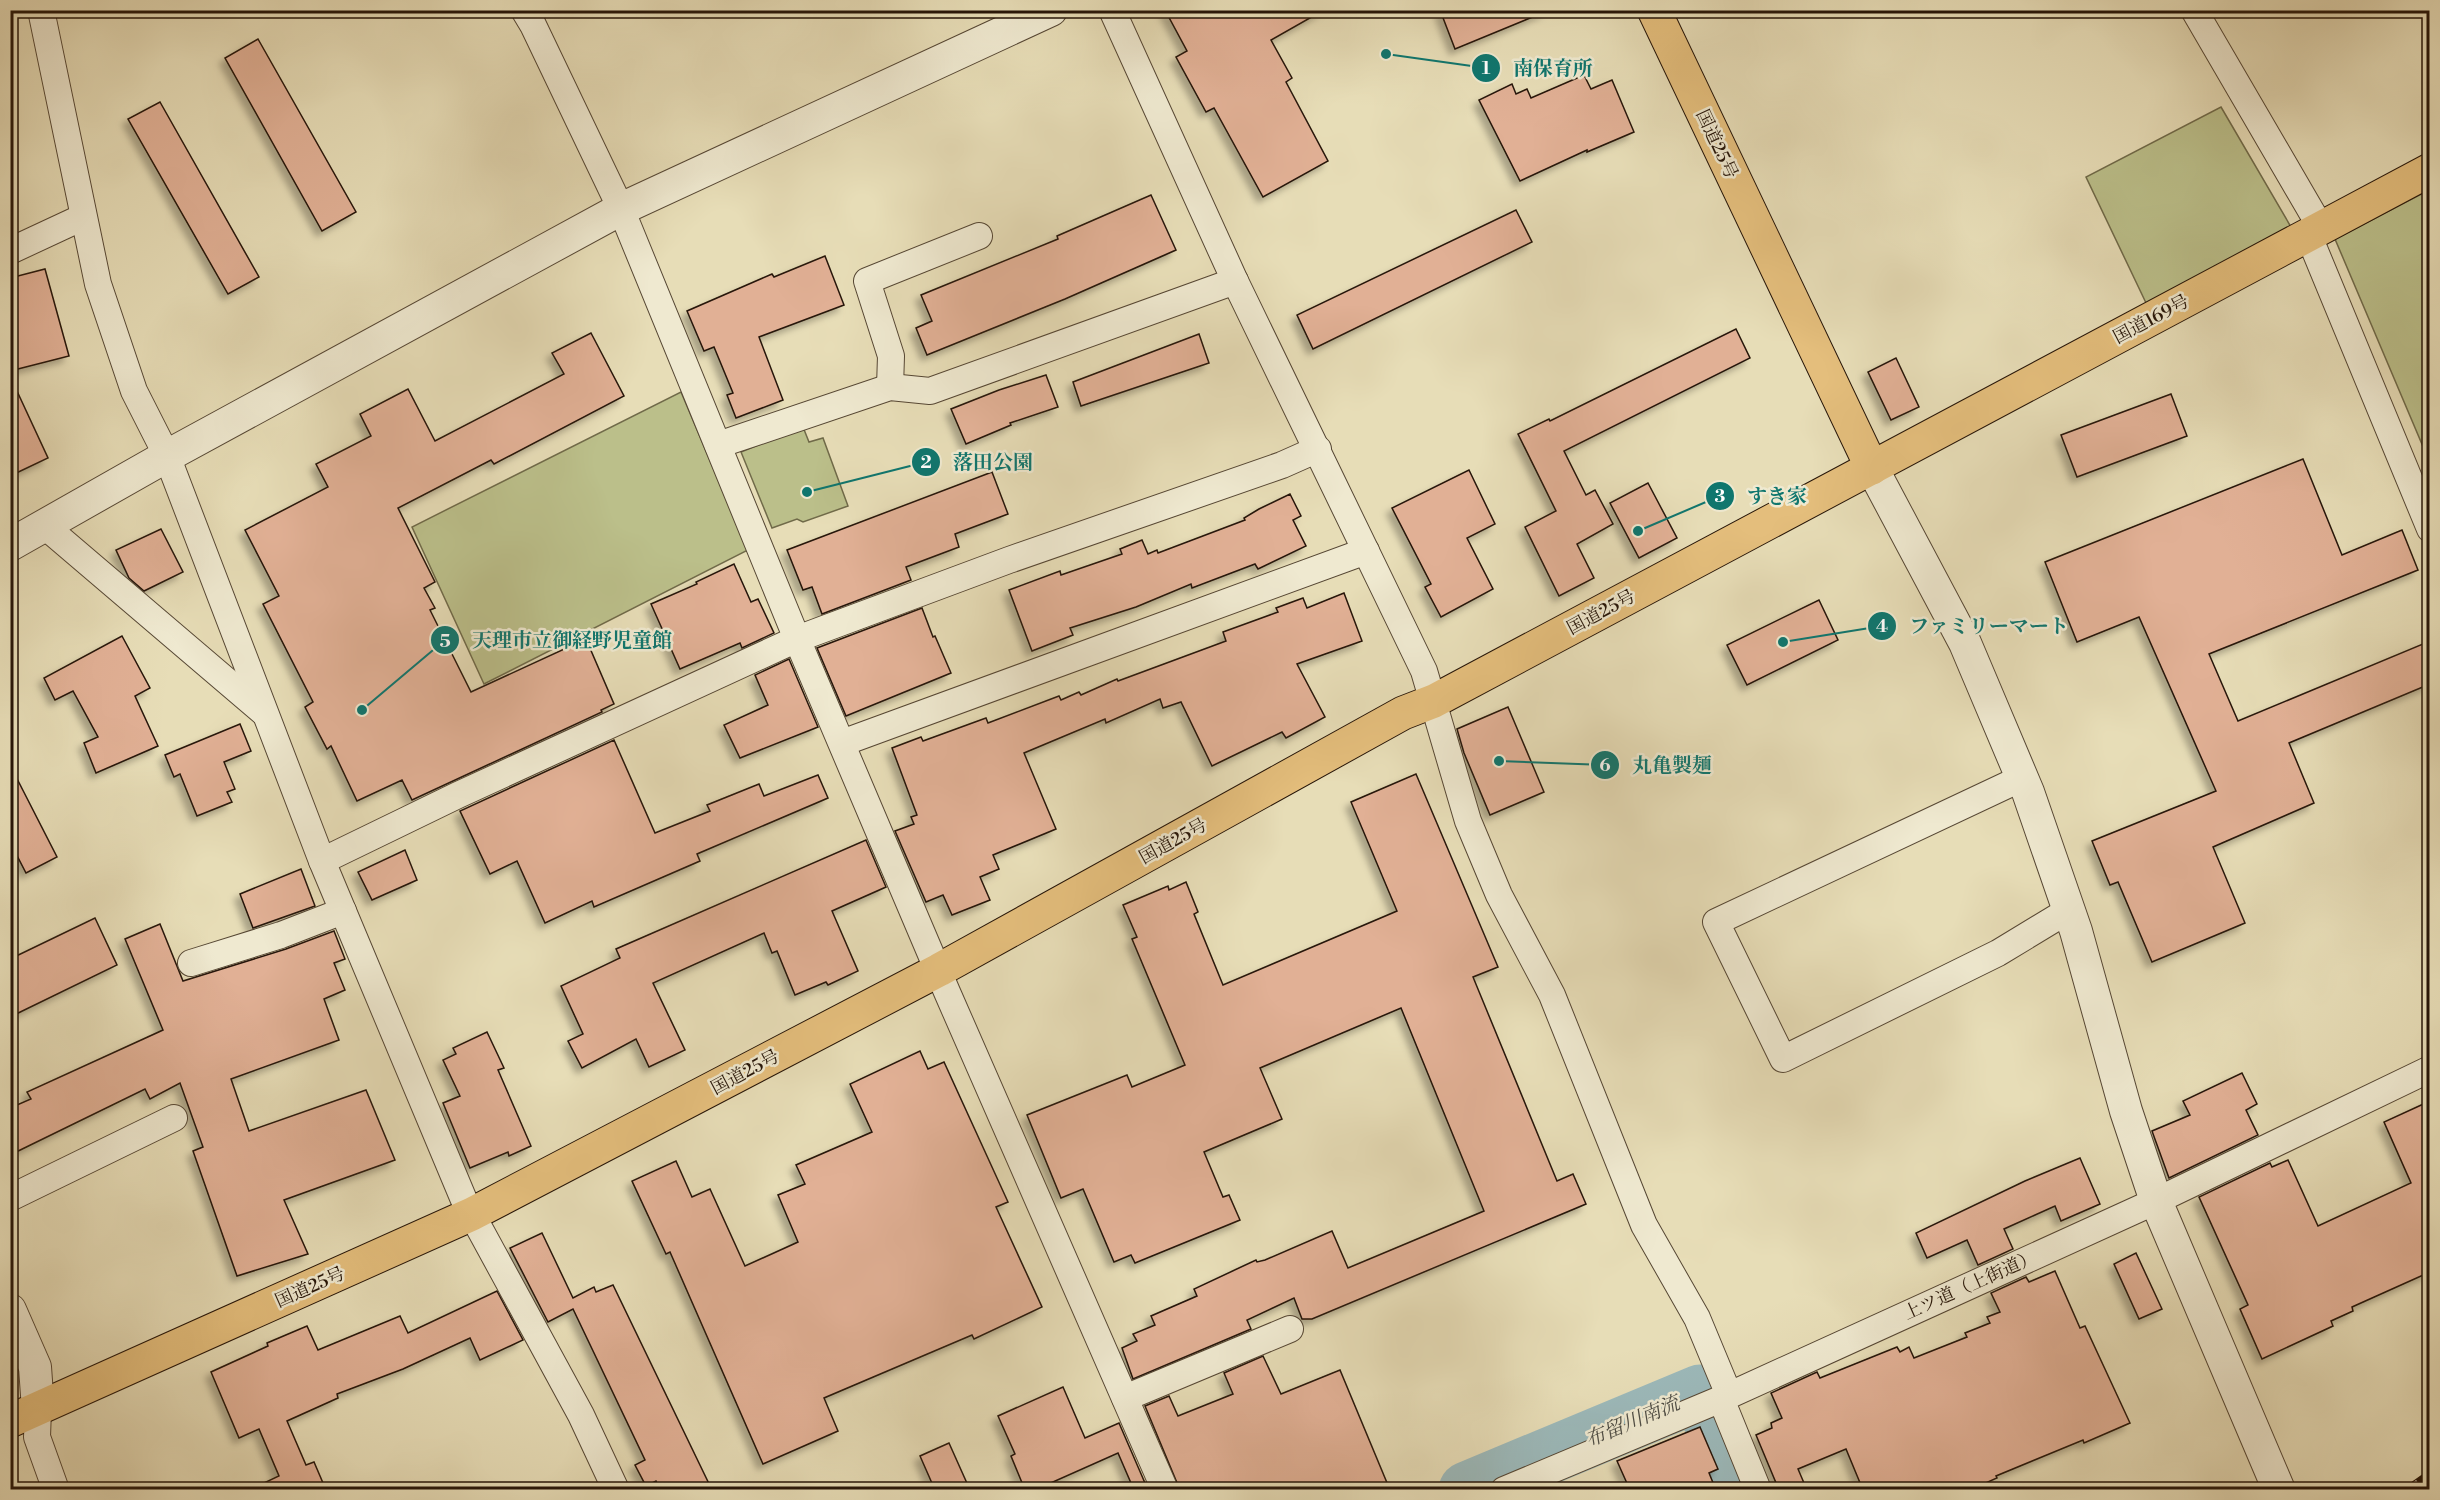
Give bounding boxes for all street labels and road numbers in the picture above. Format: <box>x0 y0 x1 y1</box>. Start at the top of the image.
street label: 国道25号 <box>1690 106 1743 183</box>
street label: 国道169号 <box>2109 290 2193 349</box>
street label: 国道25号 <box>1563 585 1639 640</box>
street label: 国道25号 <box>1135 813 1211 869</box>
street label: 国道25号 <box>707 1045 783 1100</box>
street label: 上ツ道（上街道） <box>1900 1246 2041 1325</box>
street label: 国道25号 <box>272 1262 349 1313</box>

